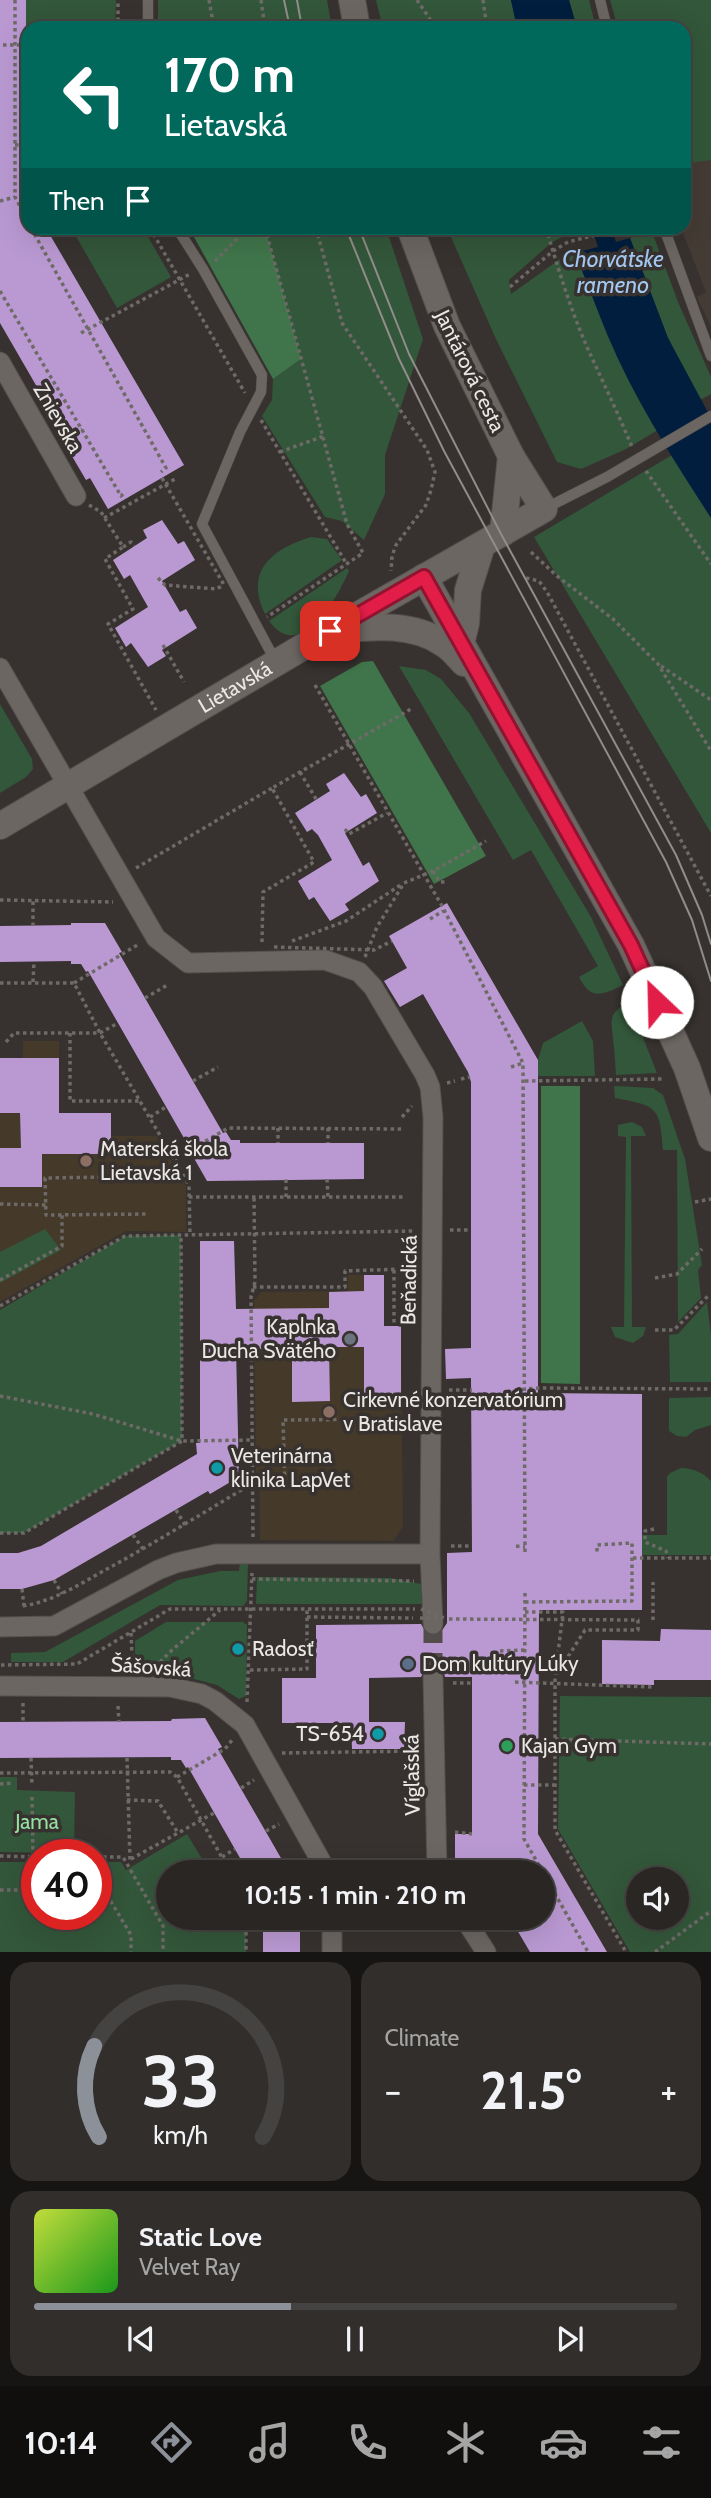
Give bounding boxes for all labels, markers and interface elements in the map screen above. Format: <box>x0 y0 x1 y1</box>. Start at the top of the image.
text: 170 m <box>164 45 295 104</box>
icon: left <box>49 49 140 140</box>
text: Lietavská <box>164 105 287 144</box>
icon: arrive <box>119 182 157 220</box>
text: Then <box>49 185 105 217</box>
water label: Chorvátske rameno <box>562 245 664 299</box>
street label: Jantárová cesta <box>430 305 511 436</box>
street label: Znievska <box>29 378 88 457</box>
pin <box>300 601 360 661</box>
icon: arrive <box>311 612 349 650</box>
street label: Lietavská <box>194 655 276 718</box>
position arrow <box>620 965 694 1039</box>
place label: Materská škola Lietavská 1 <box>100 1136 228 1185</box>
marker: Materská škola Lietavská 1 <box>78 1153 94 1169</box>
street label: Beňadická <box>395 1235 422 1325</box>
place label: Kaplnka Ducha Svätého <box>201 1314 336 1363</box>
marker: Kaplnka Ducha Svätého <box>342 1331 358 1347</box>
place label: Cirkevné konzervatórium v Bratislave <box>343 1387 563 1436</box>
marker: Cirkevné konzervatórium v Bratislave <box>321 1404 337 1420</box>
place label: Veterinárna klinika LapVet <box>231 1443 350 1492</box>
marker: Veterinárna klinika LapVet <box>209 1460 225 1476</box>
place label: Radosť <box>252 1636 315 1661</box>
marker: Radosť <box>230 1641 246 1657</box>
street label: Šášovská <box>110 1651 192 1682</box>
place label: Dom kultúry Lúky <box>422 1651 579 1676</box>
marker: Dom kultúry Lúky <box>400 1656 416 1672</box>
place label: TS-654 <box>296 1721 364 1746</box>
marker: TS-654 <box>370 1726 386 1742</box>
place label: Kajan Gym <box>521 1733 617 1759</box>
street label: Vígľašská <box>398 1734 425 1816</box>
marker: Kajan Gym <box>499 1738 515 1754</box>
park label: Jama <box>14 1809 59 1834</box>
speed limit sign: 40 <box>21 1839 112 1930</box>
map controls <box>626 1867 689 1930</box>
button: sound <box>626 1867 689 1930</box>
text: 10:15 · 1 min · 210 m <box>245 1879 466 1911</box>
text: Climate <box>385 2024 459 2052</box>
text: 33 <box>141 2038 219 2126</box>
text: 21.5° <box>480 2059 581 2122</box>
text: − <box>385 2067 401 2114</box>
text: + <box>660 2067 677 2114</box>
text: km/h <box>153 2120 208 2150</box>
text: Static Love <box>139 2221 262 2253</box>
text: Velvet Ray <box>139 2253 240 2281</box>
icon: previous <box>122 2320 160 2358</box>
icon: pause <box>336 2320 374 2358</box>
icon: next <box>551 2320 589 2358</box>
icon: directions <box>147 2418 196 2467</box>
icon: music <box>245 2418 294 2467</box>
icon: phone <box>343 2418 392 2467</box>
icon: climate <box>441 2418 490 2467</box>
icon: car <box>539 2418 588 2467</box>
icon: filters <box>637 2418 686 2467</box>
text: 10:14 <box>25 2423 98 2462</box>

